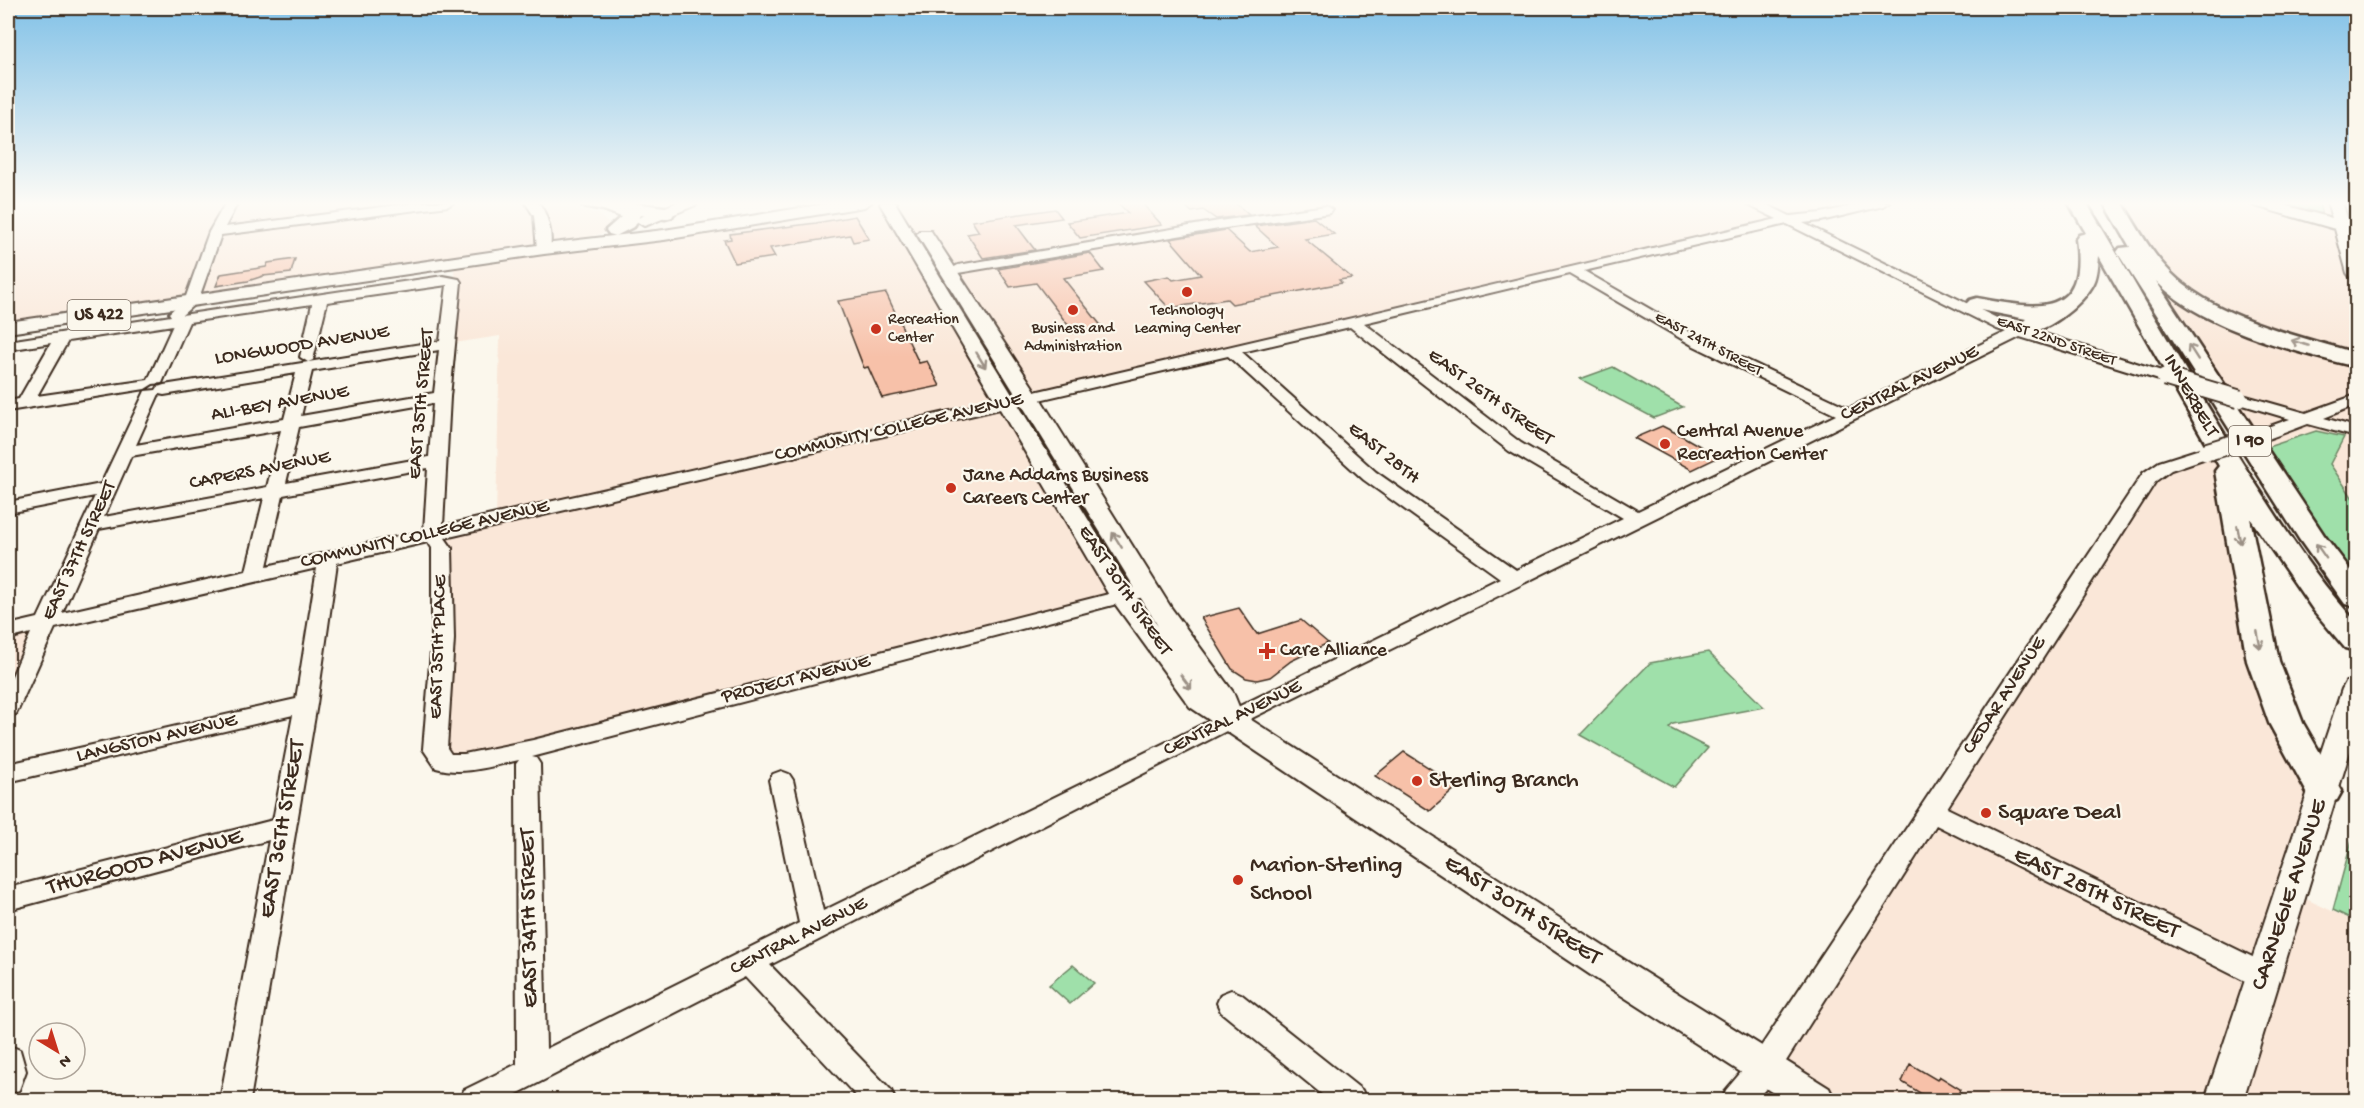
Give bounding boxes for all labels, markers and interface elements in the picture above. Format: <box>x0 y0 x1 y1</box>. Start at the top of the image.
marker: Technology Learning Center <box>1180 285 1194 299</box>
road number: US 422 <box>68 300 130 330</box>
place label: Technology Learning Center <box>1134 302 1241 339</box>
marker: Business and Administration <box>1066 303 1080 317</box>
street label: EAST 24TH STREET <box>1651 309 1766 382</box>
place label: Recreation Center <box>888 311 959 348</box>
street label: EAST 22ND STREET <box>1994 313 2119 372</box>
place label: Business and Administration <box>1024 320 1122 357</box>
street label: LONGWOOD AVENUE <box>213 321 392 371</box>
marker: Recreation Center <box>869 322 883 336</box>
street label: EAST 35TH STREET <box>404 327 440 480</box>
one-way arrow <box>2291 337 2310 348</box>
street label: CENTRAL AVENUE <box>1837 340 1984 427</box>
one-way arrow <box>2186 343 2199 360</box>
street label: EAST 26TH STREET <box>1423 345 1558 452</box>
one-way arrow <box>975 351 987 368</box>
street label: INNERBELT <box>2157 351 2224 443</box>
street label: ALI-BEY AVENUE <box>209 380 352 427</box>
street label: COMMUNITY COLLEGE AVENUE <box>773 388 1027 468</box>
street label: EAST 28TH <box>1342 418 1424 490</box>
place label: Central Avenue Recreation Center <box>1677 421 1828 467</box>
road number: I 90 <box>2229 426 2271 456</box>
marker: Central Avenue Recreation Center <box>1658 437 1672 451</box>
street label: CAPERS AVENUE <box>188 446 334 496</box>
place label: Jane Addams Business Careers Center <box>963 465 1148 511</box>
street label: EAST 37TH STREET <box>38 477 123 624</box>
marker: Jane Addams Business Careers Center <box>944 481 958 495</box>
street label: COMMUNITY COLLEGE AVENUE <box>299 495 553 575</box>
street label: EAST 30TH STREET <box>1072 522 1177 661</box>
one-way arrow <box>2234 525 2245 545</box>
one-way arrow <box>1110 532 1122 549</box>
one-way arrow <box>2315 543 2327 559</box>
street label: EAST 35TH PLACE <box>425 573 453 719</box>
one-way arrow <box>2254 630 2265 649</box>
street label: CEDAR AVENUE <box>1958 632 2052 759</box>
place label: Care Alliance <box>1280 640 1387 663</box>
marker: Care Alliance <box>1258 642 1276 660</box>
street label: PROJECT AVENUE <box>718 650 874 710</box>
one-way arrow <box>1180 673 1193 689</box>
street label: CENTRAL AVENUE <box>1160 675 1307 762</box>
street label: LANGSTON AVENUE <box>74 709 241 769</box>
street label: EAST 36TH STREET <box>253 736 313 920</box>
place label: Sterling Branch <box>1429 767 1579 796</box>
marker: Sterling Branch <box>1410 774 1424 788</box>
street label: CARNEGIE AVENUE <box>2245 795 2335 994</box>
place label: Square Deal <box>1998 799 2121 828</box>
marker: Square Deal <box>1979 806 1993 820</box>
street label: THURGOOD AVENUE <box>42 823 247 904</box>
street label: EAST 34TH STREET <box>514 826 546 1008</box>
street label: EAST 28TH STREET <box>2008 841 2185 947</box>
street label: EAST 30TH STREET <box>1438 849 1608 974</box>
place label: Marion-Sterling School <box>1250 852 1402 909</box>
marker: Marion-Sterling School <box>1231 873 1245 887</box>
street label: CENTRAL AVENUE <box>727 892 873 981</box>
north arrow <box>27 1021 87 1081</box>
text: N <box>54 1049 74 1071</box>

